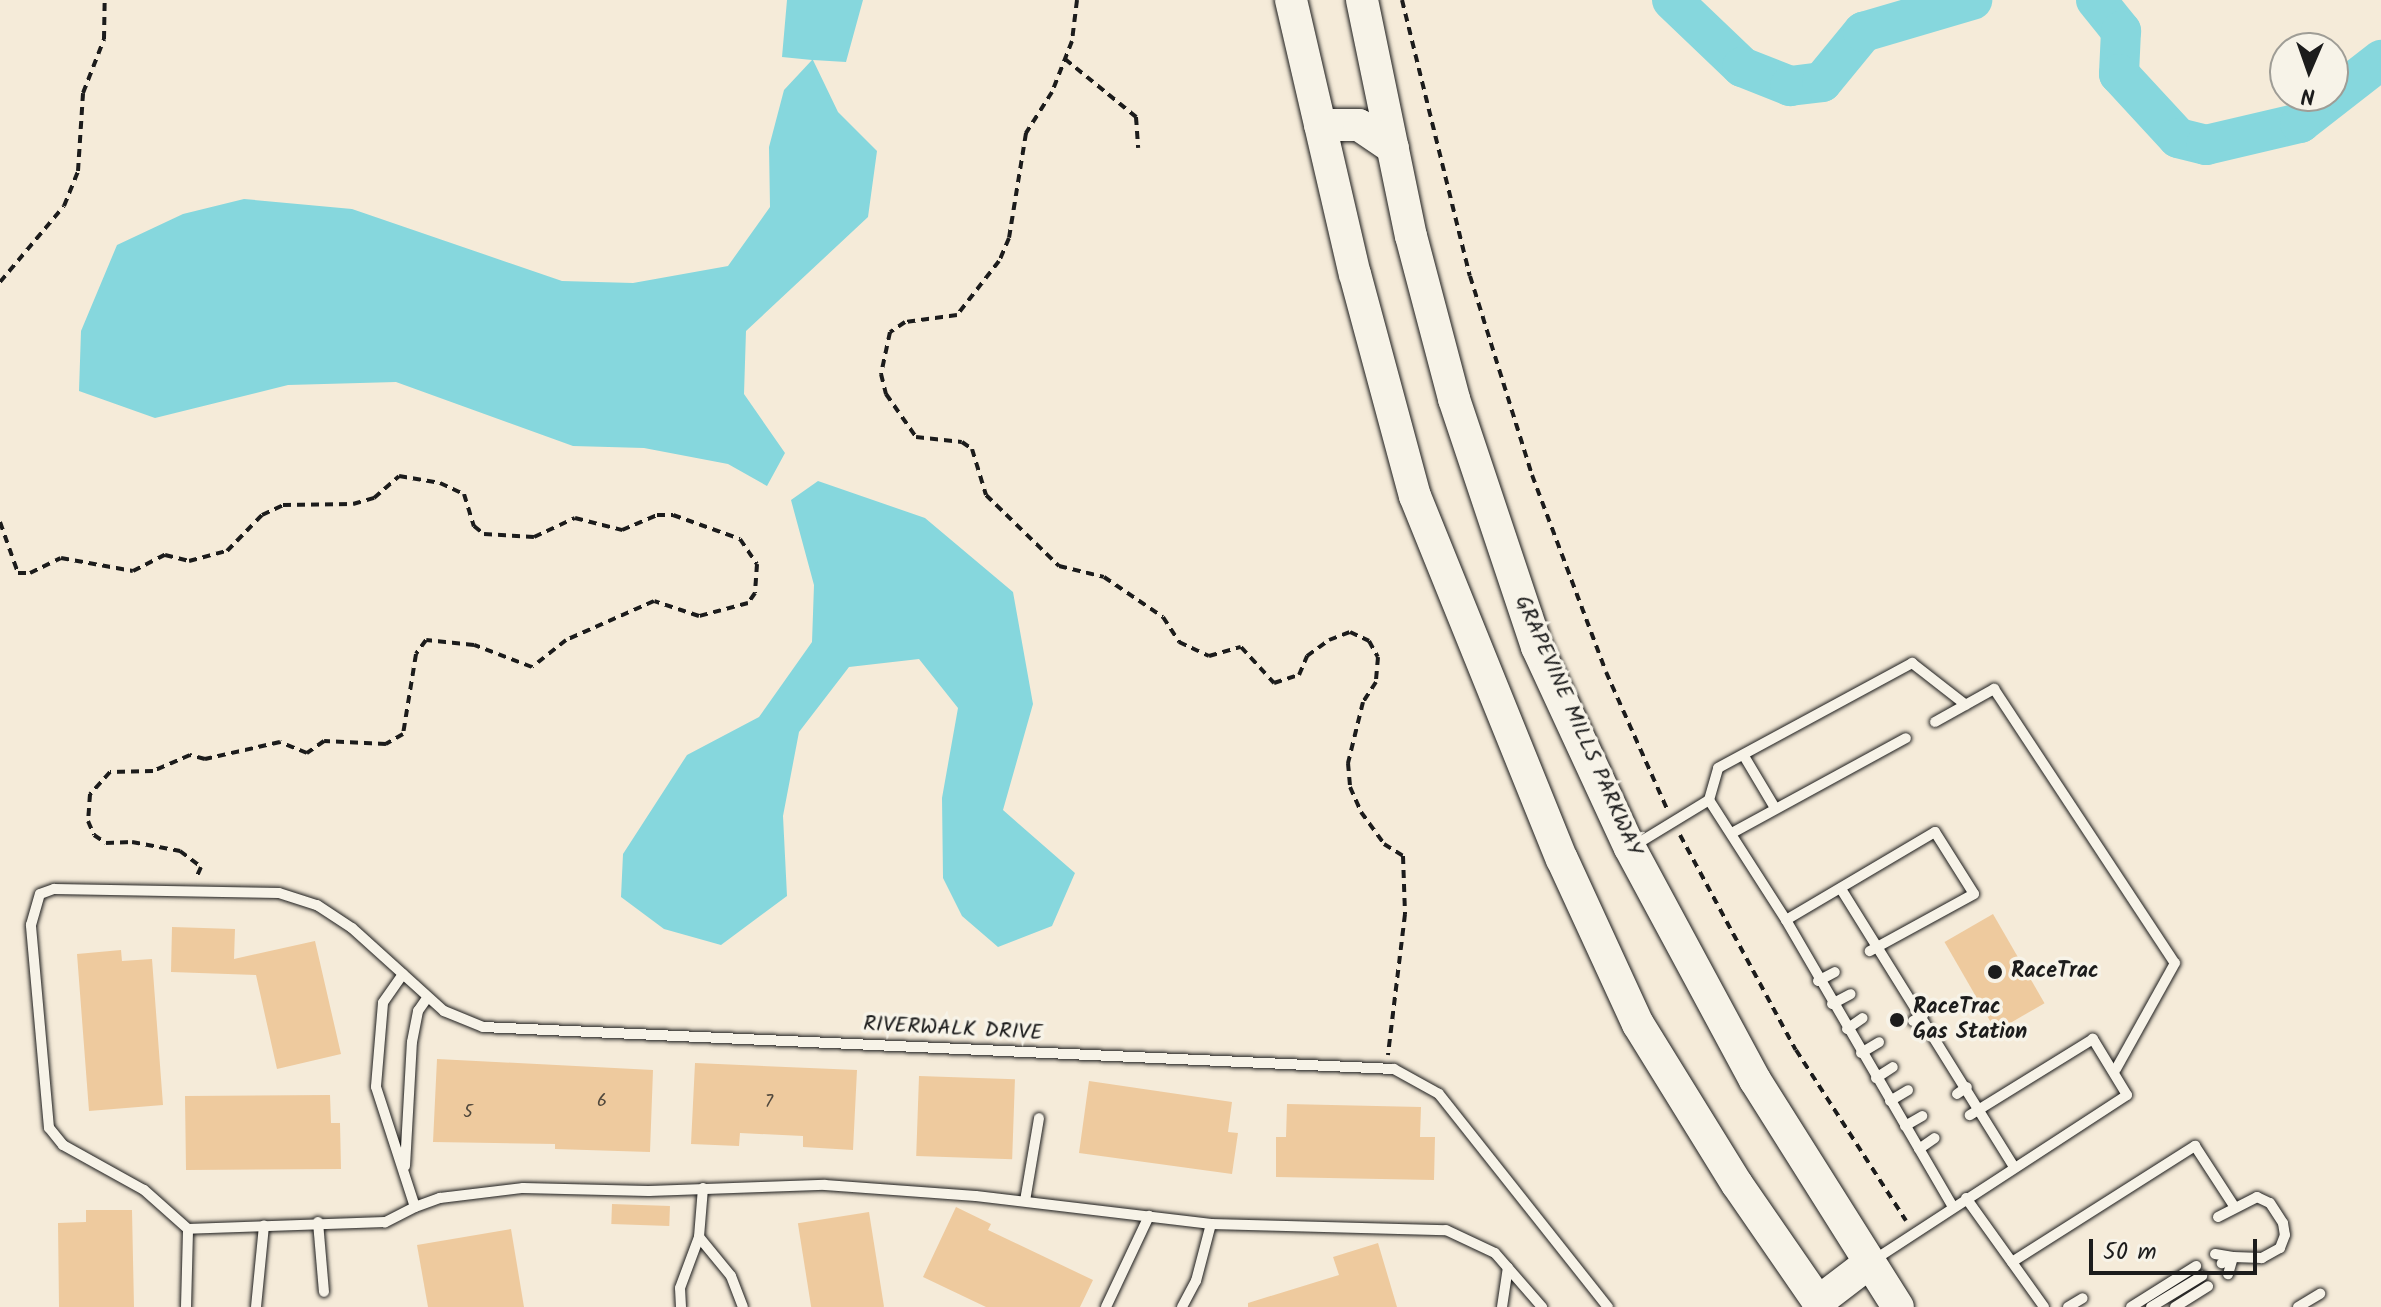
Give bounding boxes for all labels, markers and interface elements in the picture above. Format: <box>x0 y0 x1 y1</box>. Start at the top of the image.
north arrow <box>2269 32 2349 112</box>
text: N <box>2301 77 2316 112</box>
street label: GRAPEVINE MILLS PARKWAY <box>1508 592 1648 860</box>
place label: RaceTrac <box>2011 959 2099 985</box>
marker: RaceTrac <box>1986 963 2004 981</box>
place label: RaceTrac Gas Station <box>1913 994 2027 1046</box>
street label: RIVERWALK DRIVE <box>862 1011 1044 1047</box>
marker: RaceTrac Gas Station <box>1888 1011 1906 1029</box>
house number: 6 <box>597 1091 607 1113</box>
house number: 7 <box>765 1092 773 1114</box>
house number: 5 <box>463 1102 473 1124</box>
scale bar <box>2093 1223 2261 1273</box>
text: 50 m <box>2103 1233 2157 1272</box>

